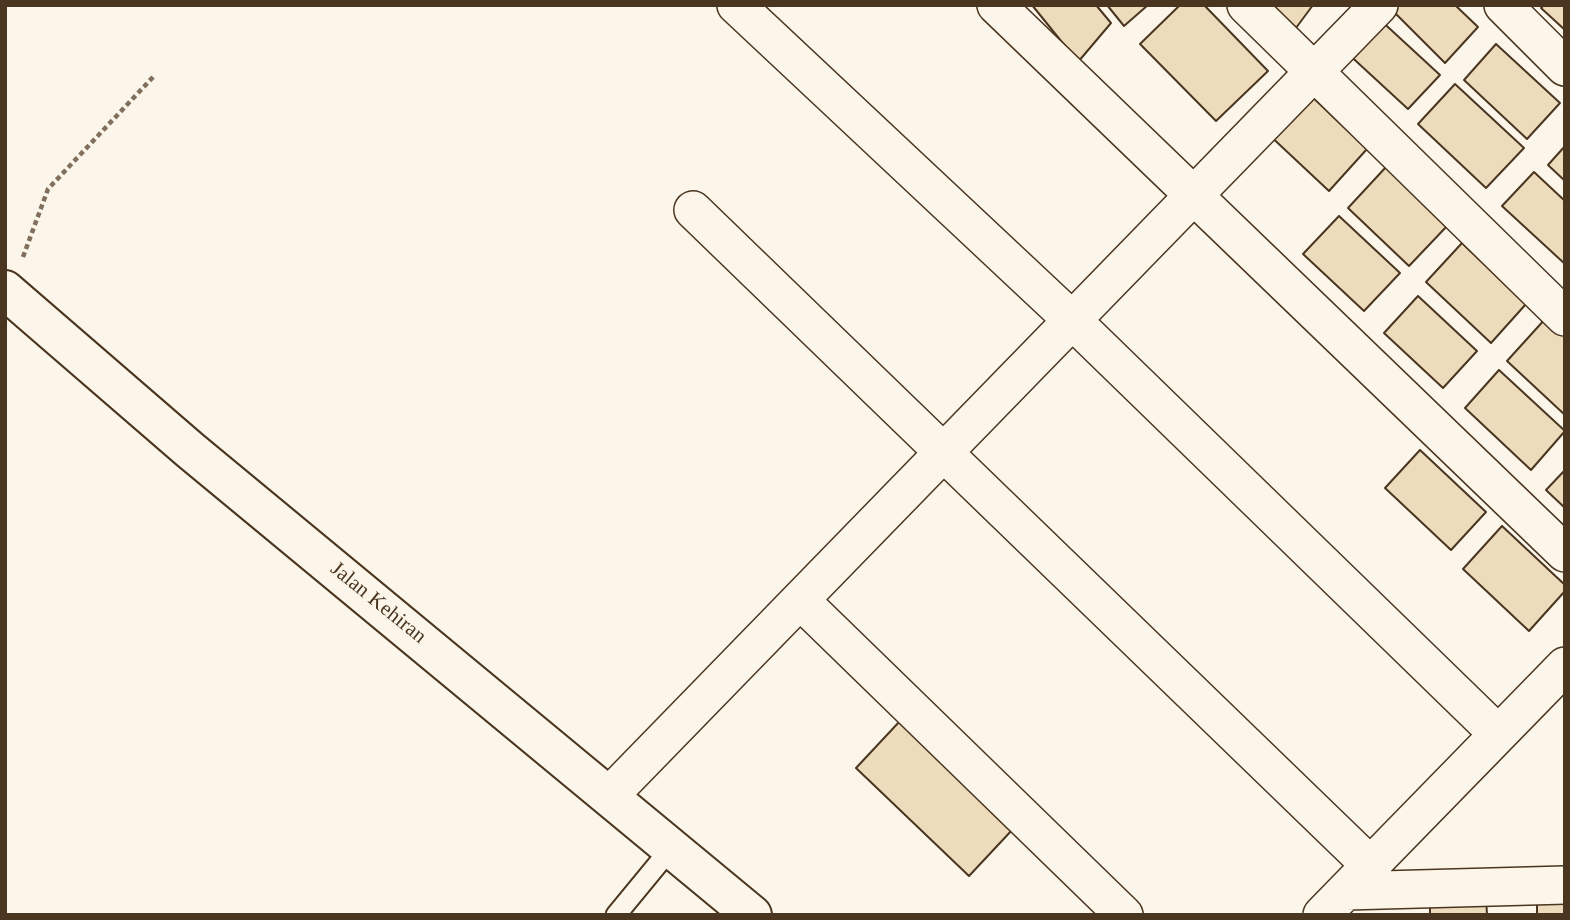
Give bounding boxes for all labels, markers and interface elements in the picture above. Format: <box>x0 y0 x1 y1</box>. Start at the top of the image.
street label: Jalan Kehiran <box>325 557 431 649</box>

